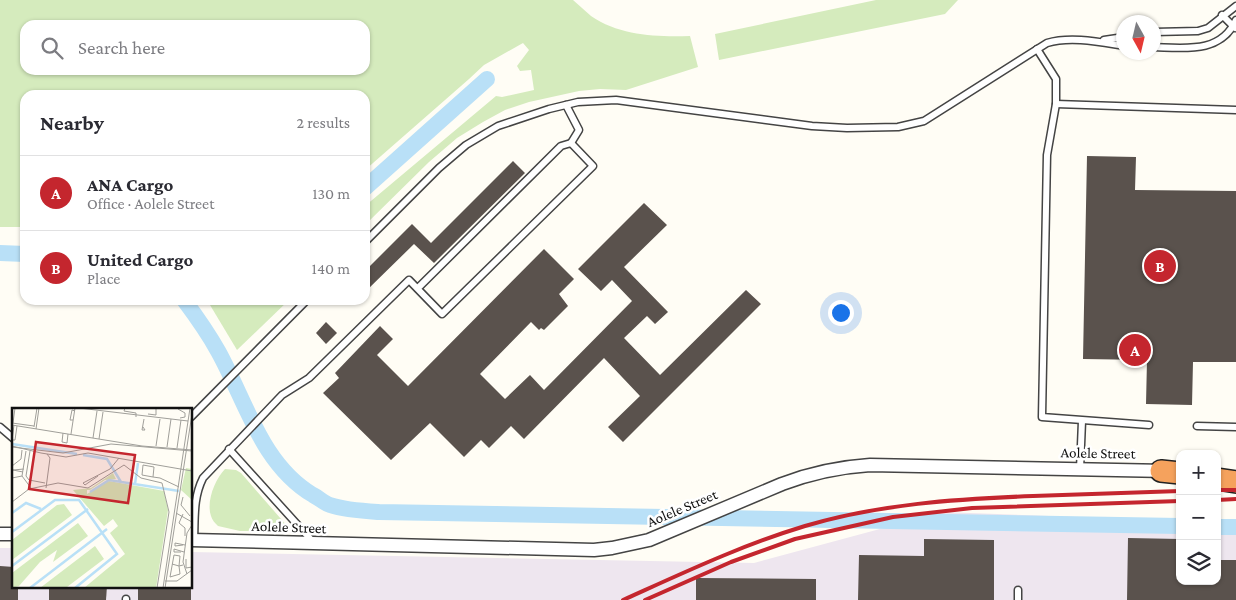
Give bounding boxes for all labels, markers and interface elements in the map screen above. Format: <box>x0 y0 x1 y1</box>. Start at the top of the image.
north arrow <box>1116 15 1161 60</box>
search box <box>20 20 370 75</box>
icon: search <box>38 34 66 62</box>
text: Search here <box>78 37 165 58</box>
text: Nearby <box>40 111 104 135</box>
text: 2 results <box>297 114 350 131</box>
text: ANA Cargo <box>87 174 173 195</box>
text: A <box>51 185 61 202</box>
text: 130 m <box>312 185 350 202</box>
text: Office · Aolele Street <box>87 195 214 212</box>
pin: B <box>1144 247 1176 285</box>
text: United Cargo <box>87 249 193 270</box>
text: B <box>51 260 61 277</box>
text: 140 m <box>312 260 350 277</box>
text: Place <box>87 270 120 287</box>
your location <box>828 300 854 326</box>
pin: A <box>1119 331 1151 369</box>
inset map <box>12 408 192 588</box>
street label: Aolele Street <box>1060 444 1137 462</box>
map controls <box>1176 450 1221 585</box>
button: + <box>1176 450 1221 495</box>
street label: Aolele Street <box>644 486 721 530</box>
button: − <box>1176 495 1221 540</box>
street label: Aolele Street <box>251 518 328 536</box>
button: layers <box>1176 540 1221 585</box>

